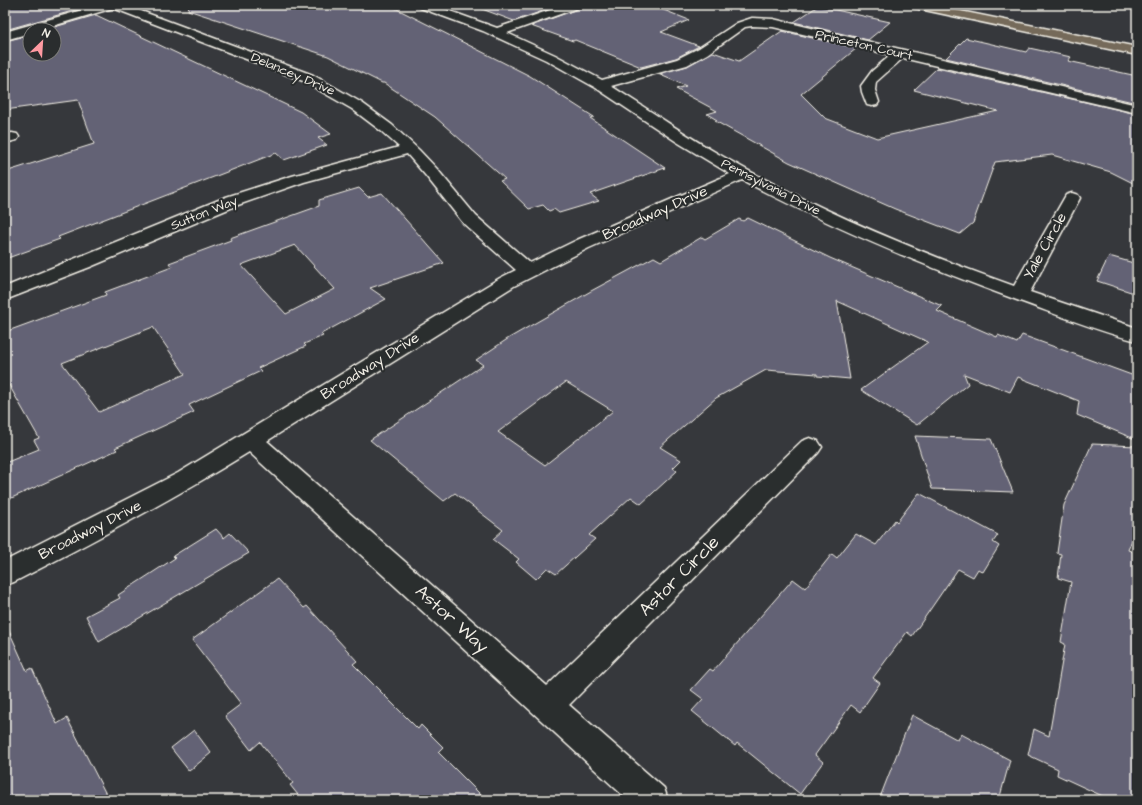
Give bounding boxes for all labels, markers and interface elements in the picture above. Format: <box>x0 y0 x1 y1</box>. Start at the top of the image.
north arrow <box>22 22 62 62</box>
text: N <box>40 25 52 42</box>
street label: Princeton Court <box>814 25 915 65</box>
street label: Delancey Drive <box>248 48 338 101</box>
street label: Pennsylvania Drive <box>718 154 824 221</box>
street label: Broadway Drive <box>599 180 711 246</box>
street label: Sutton Way <box>168 191 240 235</box>
street label: Yale Circle <box>1018 209 1072 283</box>
street label: Broadway Drive <box>317 327 424 406</box>
street label: Broadway Drive <box>35 495 146 566</box>
street label: Astor Circle <box>633 530 725 622</box>
street label: Astor Way <box>409 579 494 660</box>

